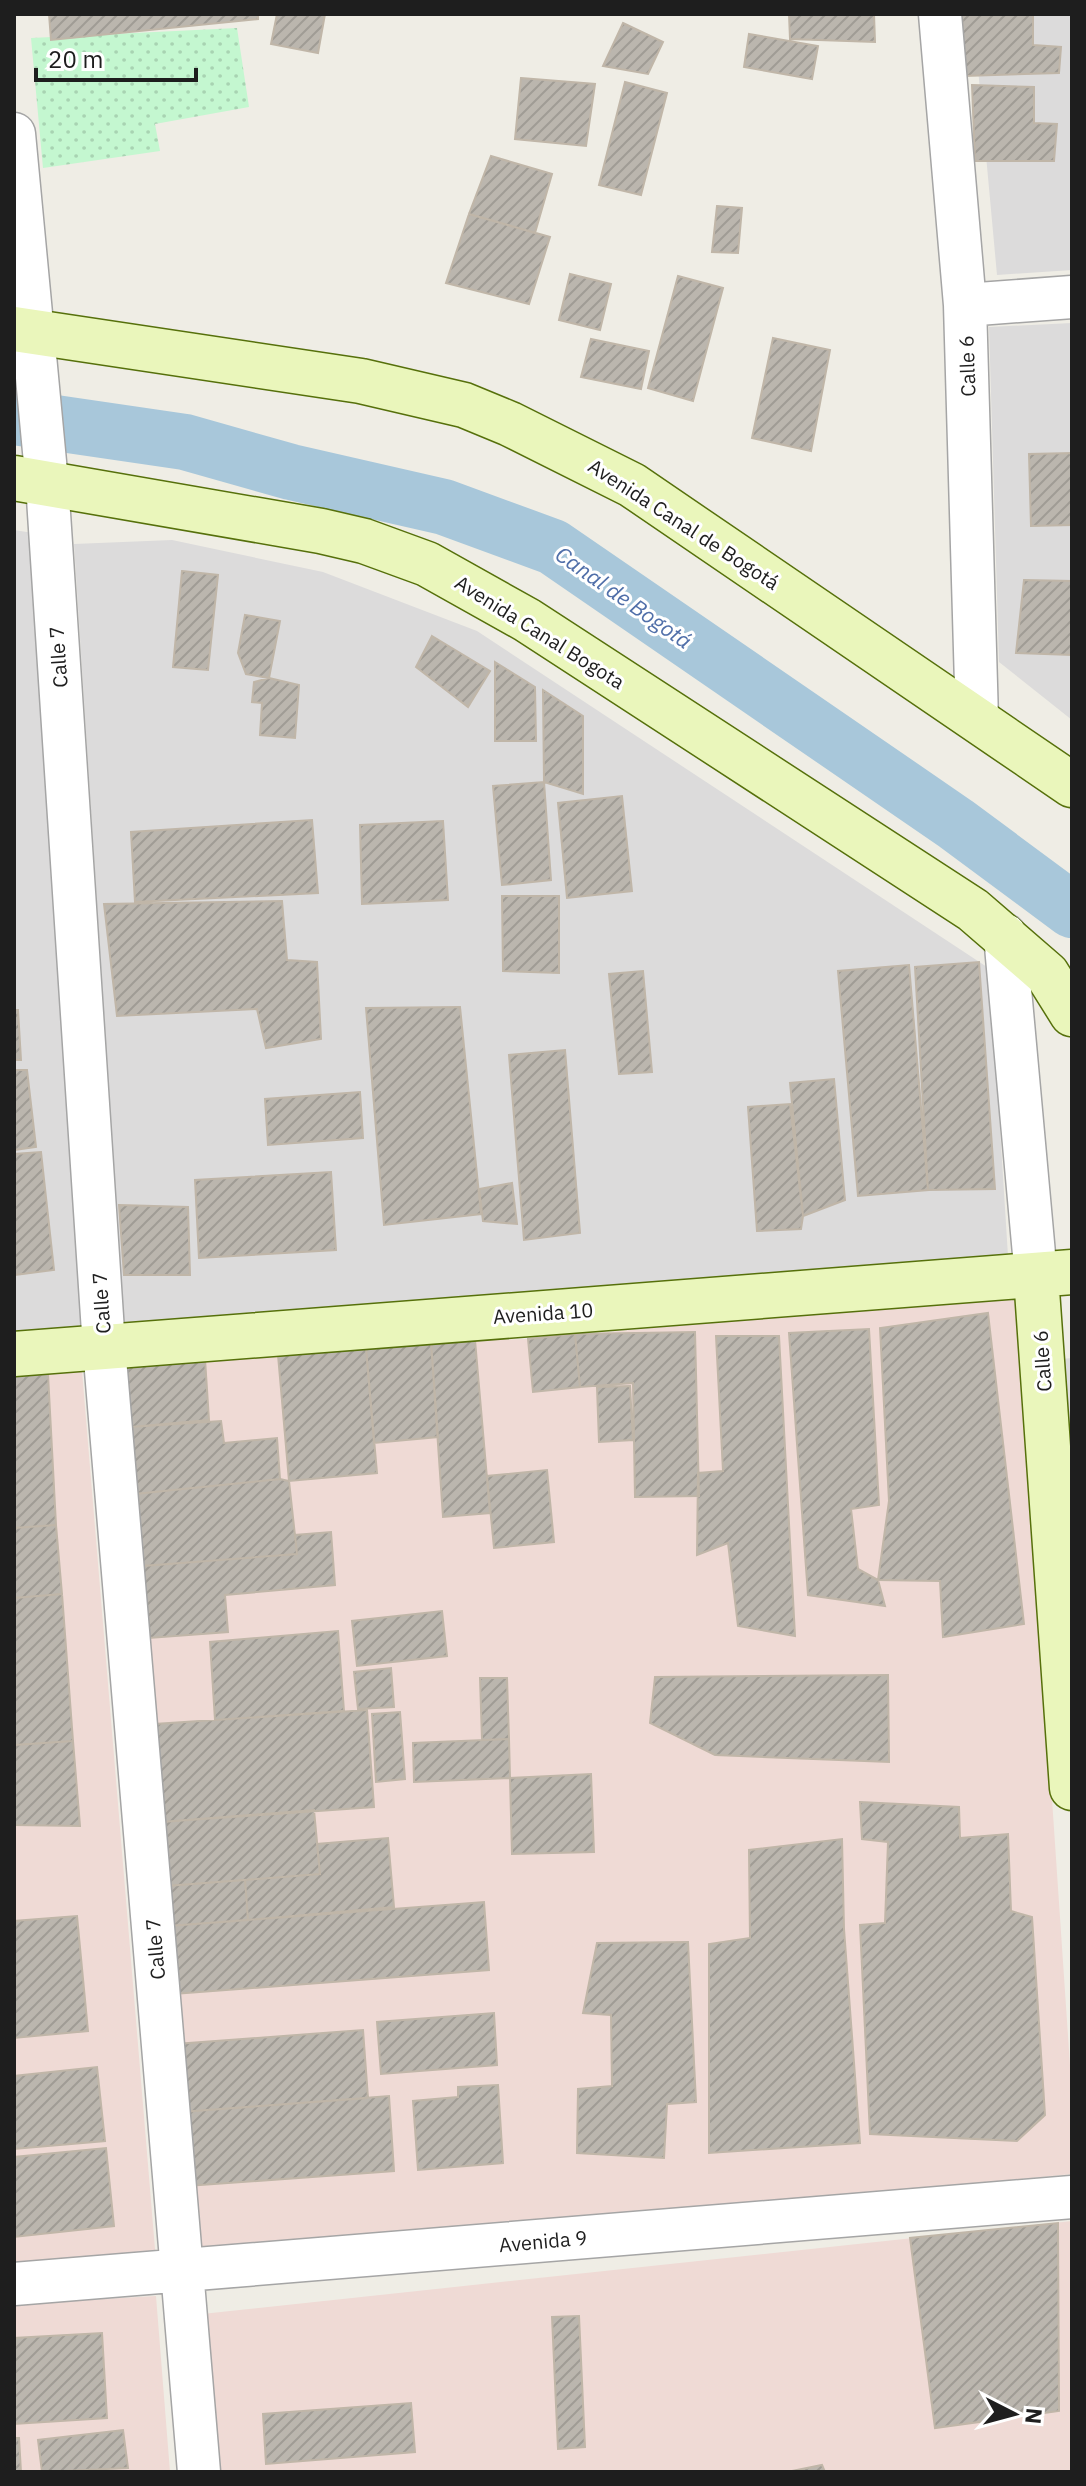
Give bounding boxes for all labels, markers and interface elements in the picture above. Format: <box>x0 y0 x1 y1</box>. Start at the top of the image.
scale bar <box>36 32 196 82</box>
text: 20 m <box>48 43 103 75</box>
street label: Calle 6 <box>952 335 982 397</box>
street label: Avenida Canal de Bogotá <box>583 452 785 596</box>
water label: Canal de Bogotá <box>550 539 698 655</box>
street label: Avenida Canal Bogota <box>450 569 630 695</box>
street label: Calle 7 <box>42 625 74 689</box>
street label: Calle 7 <box>85 1271 117 1335</box>
street label: Avenida 10 <box>492 1296 594 1330</box>
street label: Calle 6 <box>1026 1329 1058 1393</box>
street label: Calle 7 <box>139 1917 171 1981</box>
street label: Avenida 9 <box>498 2224 588 2258</box>
north arrow <box>974 2374 1054 2454</box>
text: N <box>1019 2407 1050 2426</box>

